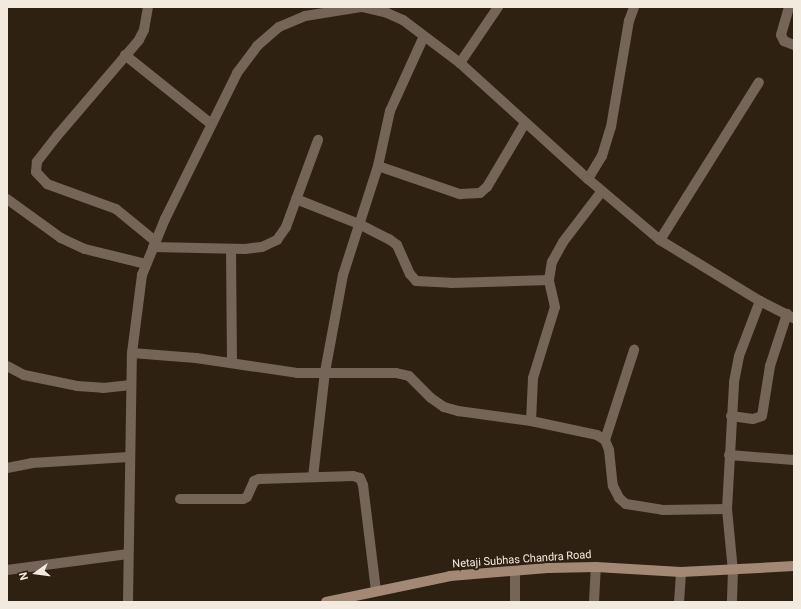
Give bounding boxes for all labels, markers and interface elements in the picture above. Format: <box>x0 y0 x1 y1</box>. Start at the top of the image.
street label: Netaji Subhas Chandra Road <box>452 549 592 571</box>
north arrow <box>16 553 56 593</box>
text: N <box>17 571 31 581</box>

